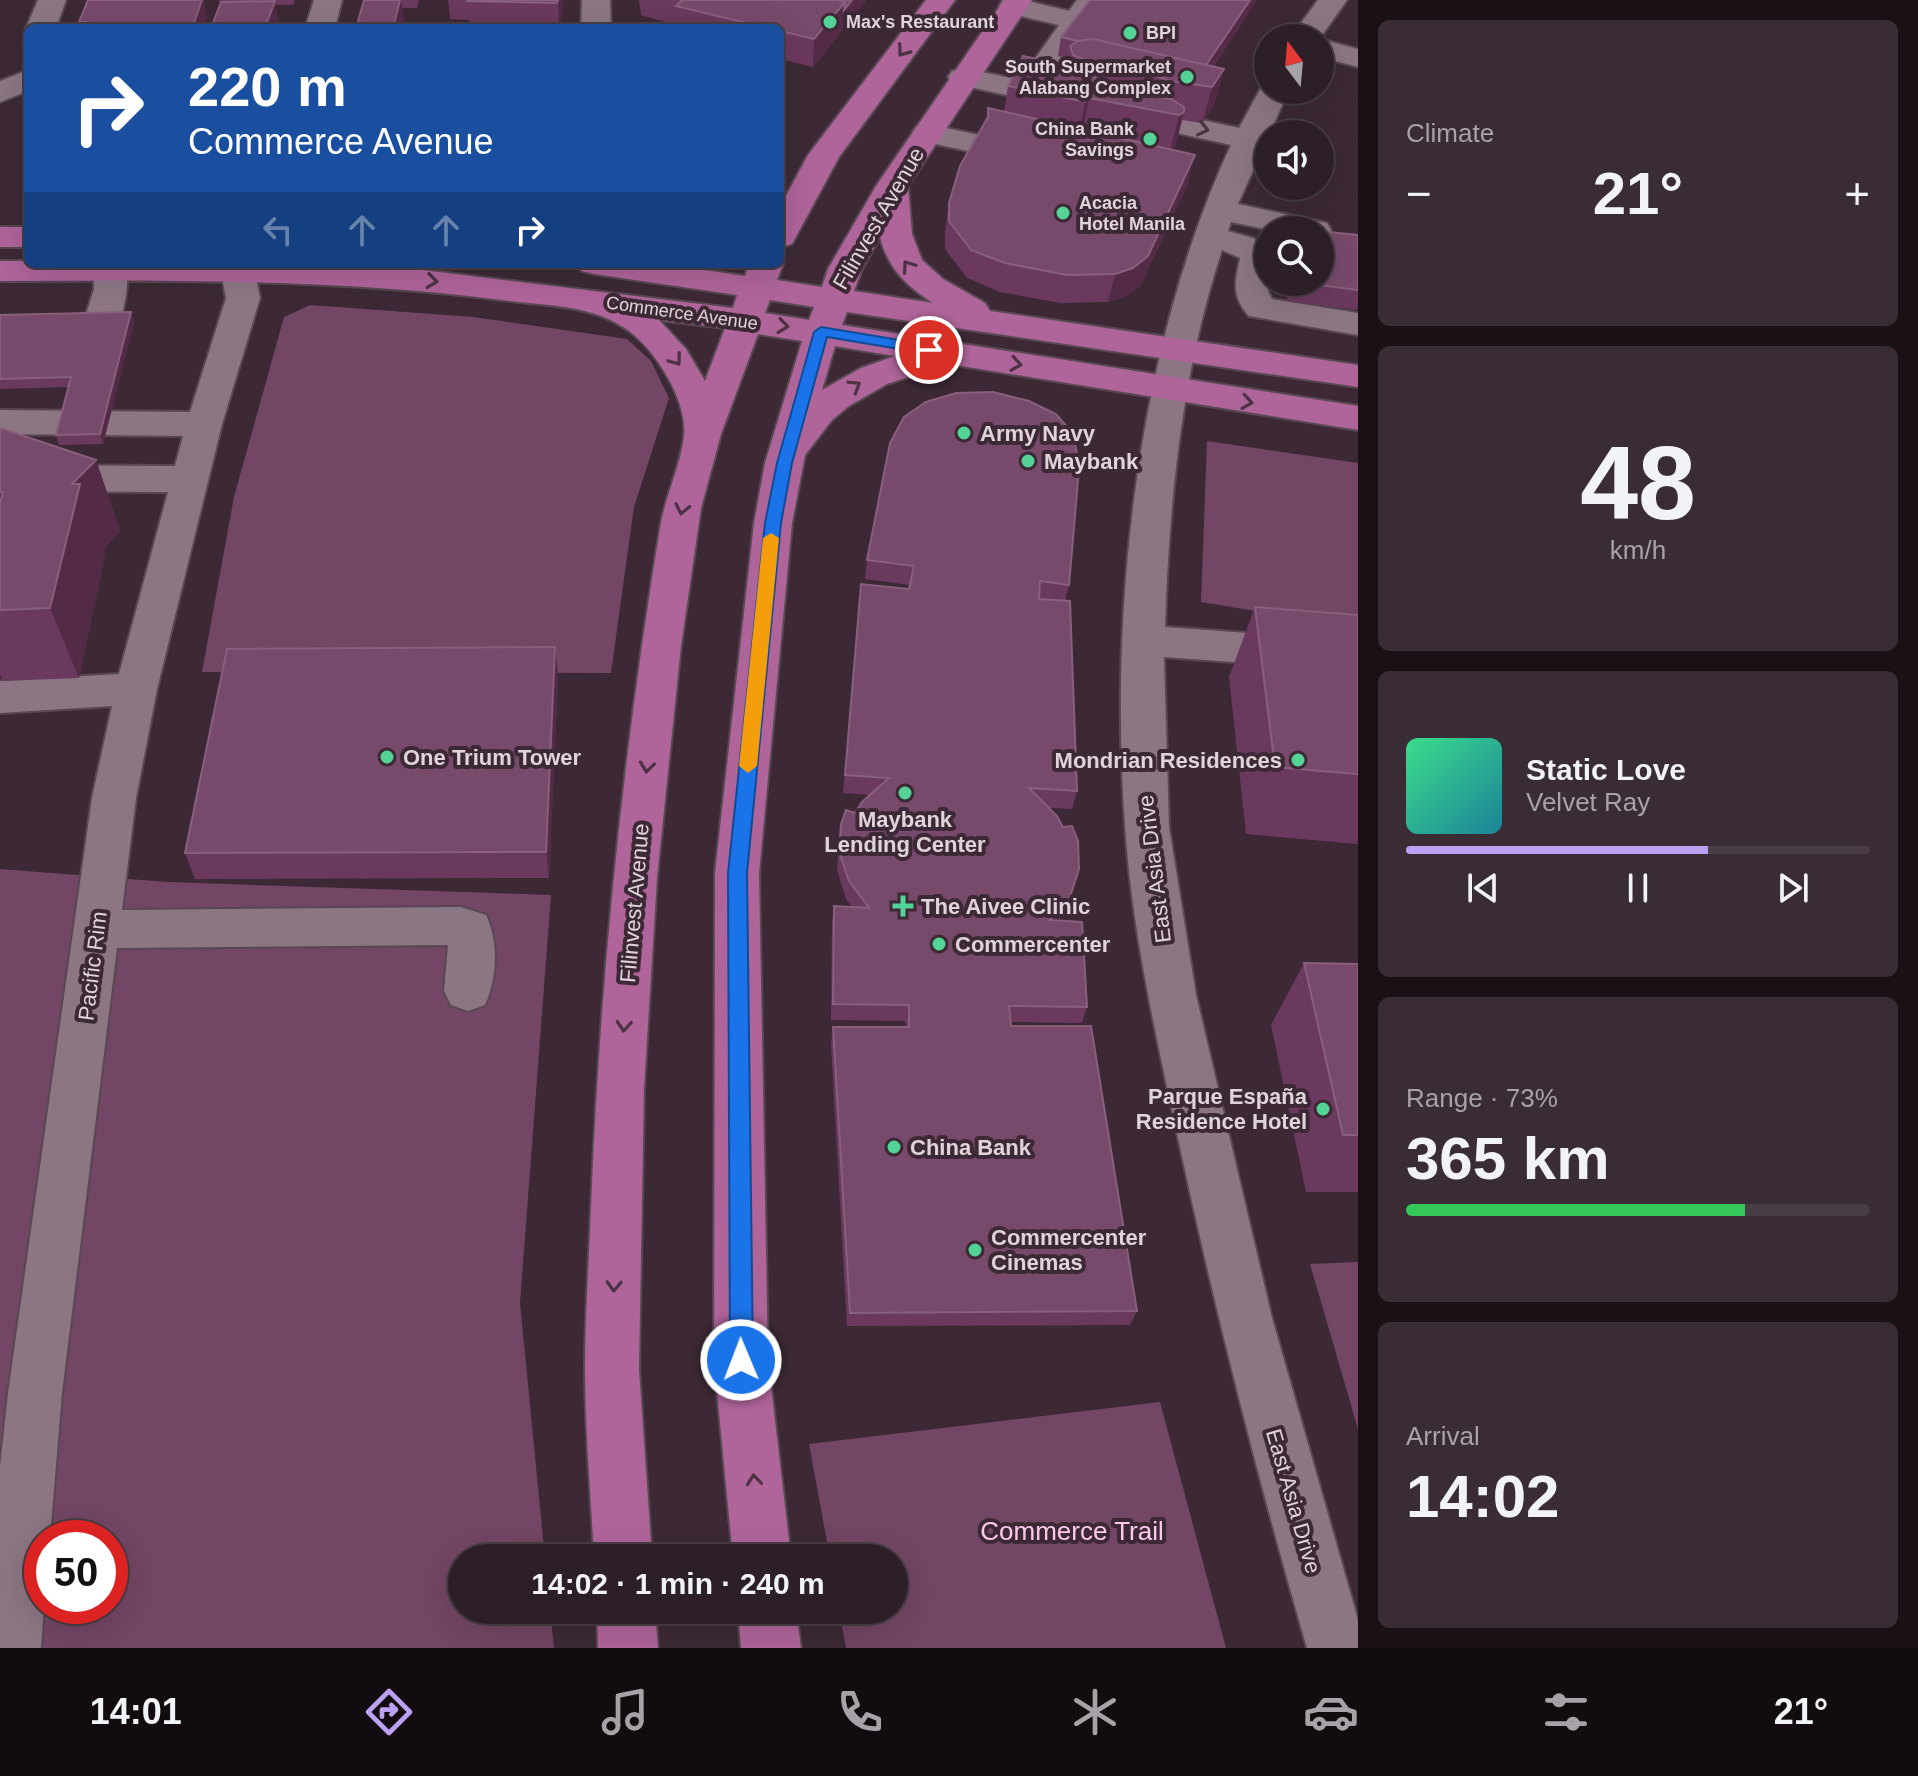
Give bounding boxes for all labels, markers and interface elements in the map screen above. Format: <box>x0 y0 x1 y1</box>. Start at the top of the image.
place label: Max's Restaurant <box>846 12 994 32</box>
marker: Max's Restaurant <box>821 13 839 31</box>
place label: BPI <box>1146 23 1176 43</box>
marker: BPI <box>1121 24 1139 42</box>
north arrow <box>1254 24 1334 104</box>
map controls <box>1254 24 1334 296</box>
one-way arrow <box>899 42 913 56</box>
text: 220 m <box>188 55 347 118</box>
icon: right <box>56 56 160 160</box>
place label: South Supermarket Alabang Complex <box>1005 57 1171 98</box>
marker: South Supermarket Alabang Complex <box>1178 68 1196 86</box>
text: Climate <box>1406 118 1494 148</box>
place label: China Bank Savings <box>1035 119 1135 160</box>
one-way arrow <box>1196 120 1209 137</box>
button: sound <box>1254 120 1334 200</box>
text: Commerce Avenue <box>188 121 494 162</box>
marker: China Bank Savings <box>1141 130 1159 148</box>
street label: Filinvest Avenue <box>828 143 929 294</box>
text: 21° <box>1593 160 1683 227</box>
text: − <box>1406 169 1432 218</box>
text: + <box>1844 169 1870 218</box>
place label: Acacia Hotel Manila <box>1079 193 1186 234</box>
marker: Acacia Hotel Manila <box>1054 204 1072 222</box>
icon: left <box>256 208 300 252</box>
icon: ahead <box>340 208 384 252</box>
icon: ahead <box>424 208 468 252</box>
icon: right <box>508 208 552 252</box>
button: search <box>1254 216 1334 296</box>
one-way arrow <box>903 260 918 275</box>
one-way arrow <box>426 273 439 290</box>
street label: Commerce Avenue <box>605 292 759 334</box>
pin <box>895 316 963 384</box>
one-way arrow <box>776 317 790 334</box>
icon: arrive <box>907 328 951 372</box>
one-way arrow <box>666 351 680 366</box>
one-way arrow <box>1009 355 1023 372</box>
one-way arrow <box>846 381 861 396</box>
one-way arrow <box>1240 393 1254 410</box>
place label: Army Navy <box>980 421 1096 446</box>
marker: Army Navy <box>955 424 973 442</box>
text: 48 <box>1580 425 1696 541</box>
place label: Maybank <box>1044 449 1139 474</box>
marker: Maybank <box>1019 452 1037 470</box>
one-way arrow <box>674 502 691 516</box>
text: km/h <box>1610 535 1666 565</box>
place label: One Trium Tower <box>403 745 582 770</box>
marker: One Trium Tower <box>378 748 396 766</box>
place label: Mondrian Residences <box>1055 748 1282 773</box>
marker: Mondrian Residences <box>1289 751 1307 769</box>
text: Static Love <box>1526 753 1686 786</box>
one-way arrow <box>639 760 656 774</box>
marker: Maybank Lending Center <box>896 784 914 802</box>
text: Velvet Ray <box>1526 787 1650 817</box>
street label: East Asia Drive <box>1133 793 1176 944</box>
place label: Maybank Lending Center <box>824 807 986 857</box>
street label: Filinvest Avenue <box>615 822 654 984</box>
icon: previous <box>1461 866 1505 910</box>
icon: pause <box>1616 866 1660 910</box>
icon: next <box>1771 866 1815 910</box>
place label: The Aivee Clinic <box>921 894 1090 919</box>
marker: The Aivee Clinic <box>892 895 914 917</box>
street label: Pacific Rim <box>73 910 112 1022</box>
place label: Commercenter <box>955 932 1111 957</box>
marker: Commercenter <box>930 935 948 953</box>
one-way arrow <box>616 1020 633 1033</box>
text: Range · 73% <box>1406 1083 1558 1113</box>
place label: Parque España Residence Hotel <box>1136 1084 1308 1134</box>
marker: Parque España Residence Hotel <box>1314 1100 1332 1118</box>
text: 365 km <box>1406 1125 1610 1192</box>
place label: China Bank <box>910 1135 1032 1160</box>
marker: China Bank <box>885 1138 903 1156</box>
place label: Commercenter Cinemas <box>991 1225 1147 1275</box>
marker: Commercenter Cinemas <box>966 1241 984 1259</box>
one-way arrow <box>606 1280 623 1293</box>
position arrow <box>699 1318 783 1402</box>
text: Arrival <box>1406 1421 1480 1451</box>
street label: East Asia Drive <box>1261 1426 1326 1576</box>
text: 14:02 <box>1406 1463 1559 1530</box>
one-way arrow <box>745 1473 762 1486</box>
park label: Commerce Trail <box>980 1516 1164 1546</box>
speed limit sign: 50 <box>24 1520 128 1624</box>
text: 14:02 · 1 min · 240 m <box>531 1567 825 1600</box>
icon: directions <box>361 1684 417 1740</box>
icon: music <box>597 1684 653 1740</box>
icon: phone <box>832 1684 888 1740</box>
icon: climate <box>1067 1684 1123 1740</box>
icon: car <box>1303 1684 1359 1740</box>
icon: filters <box>1538 1684 1594 1740</box>
text: 14:01 <box>90 1691 182 1732</box>
text: 21° <box>1774 1691 1828 1732</box>

